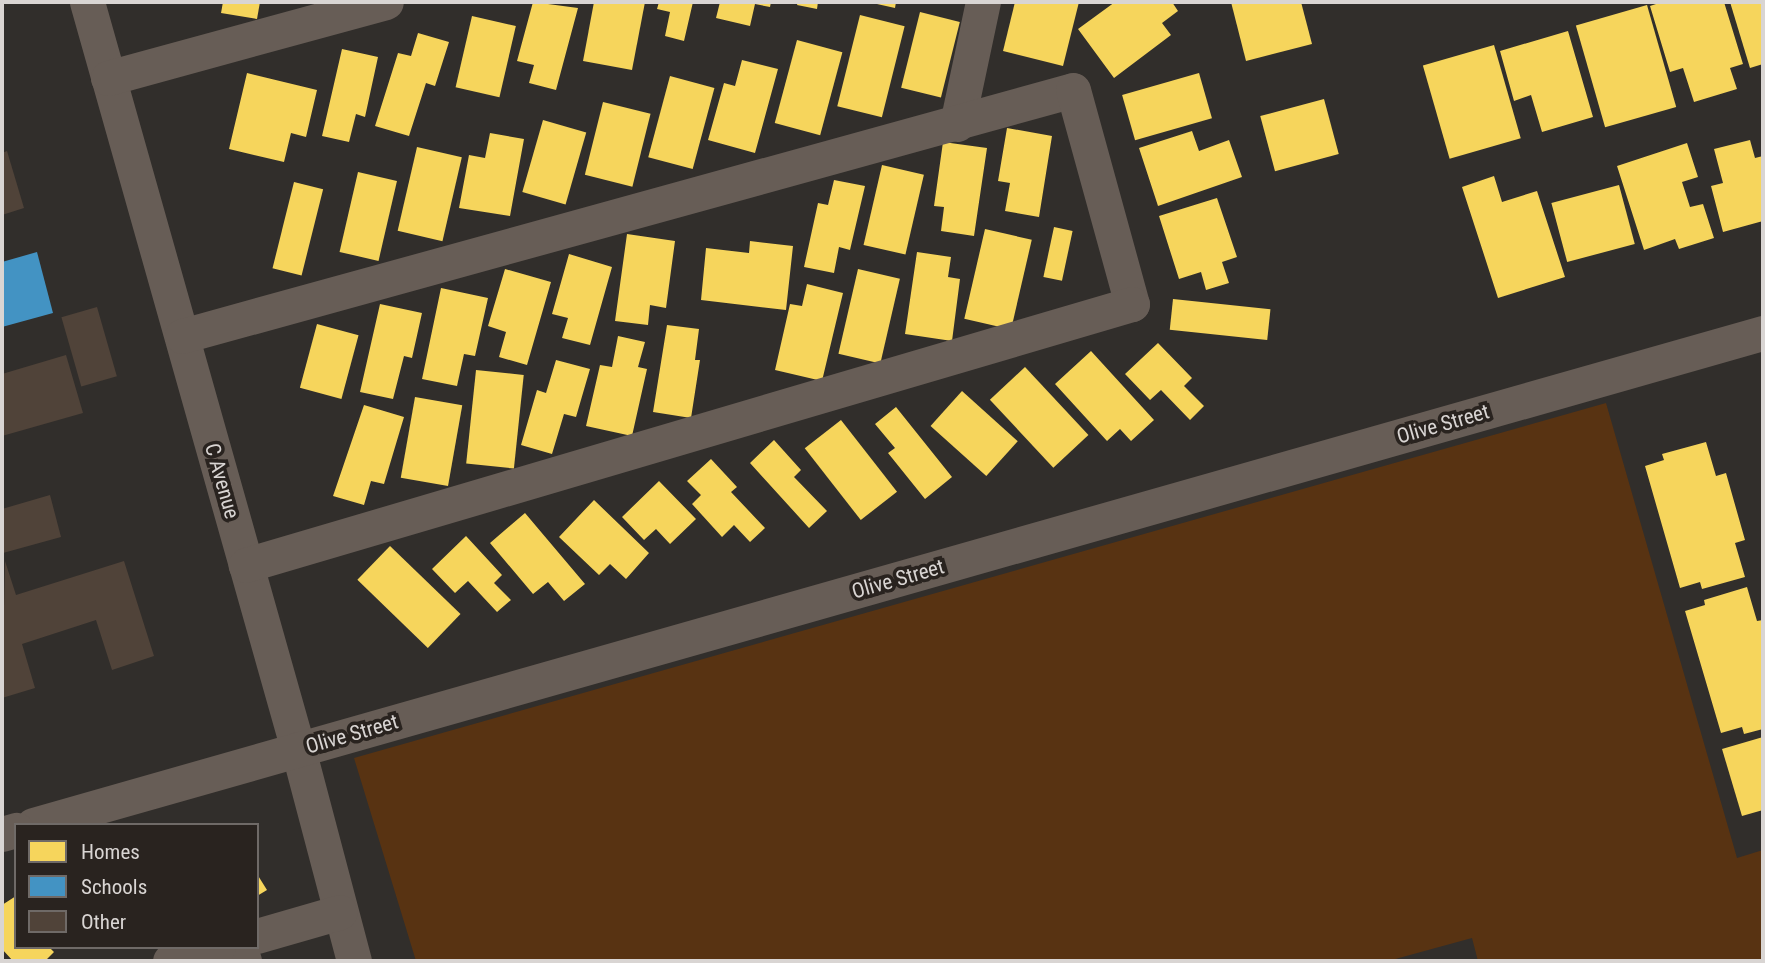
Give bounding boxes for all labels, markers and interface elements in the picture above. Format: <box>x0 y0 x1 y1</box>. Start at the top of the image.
street label: Olive Street <box>1394 399 1492 449</box>
street label: C Avenue <box>199 440 245 522</box>
street label: Olive Street <box>849 554 947 604</box>
street label: Olive Street <box>303 709 401 759</box>
legend <box>14 823 259 949</box>
text: Homes <box>81 840 140 864</box>
text: Schools <box>81 875 147 899</box>
text: Other <box>81 910 126 934</box>

